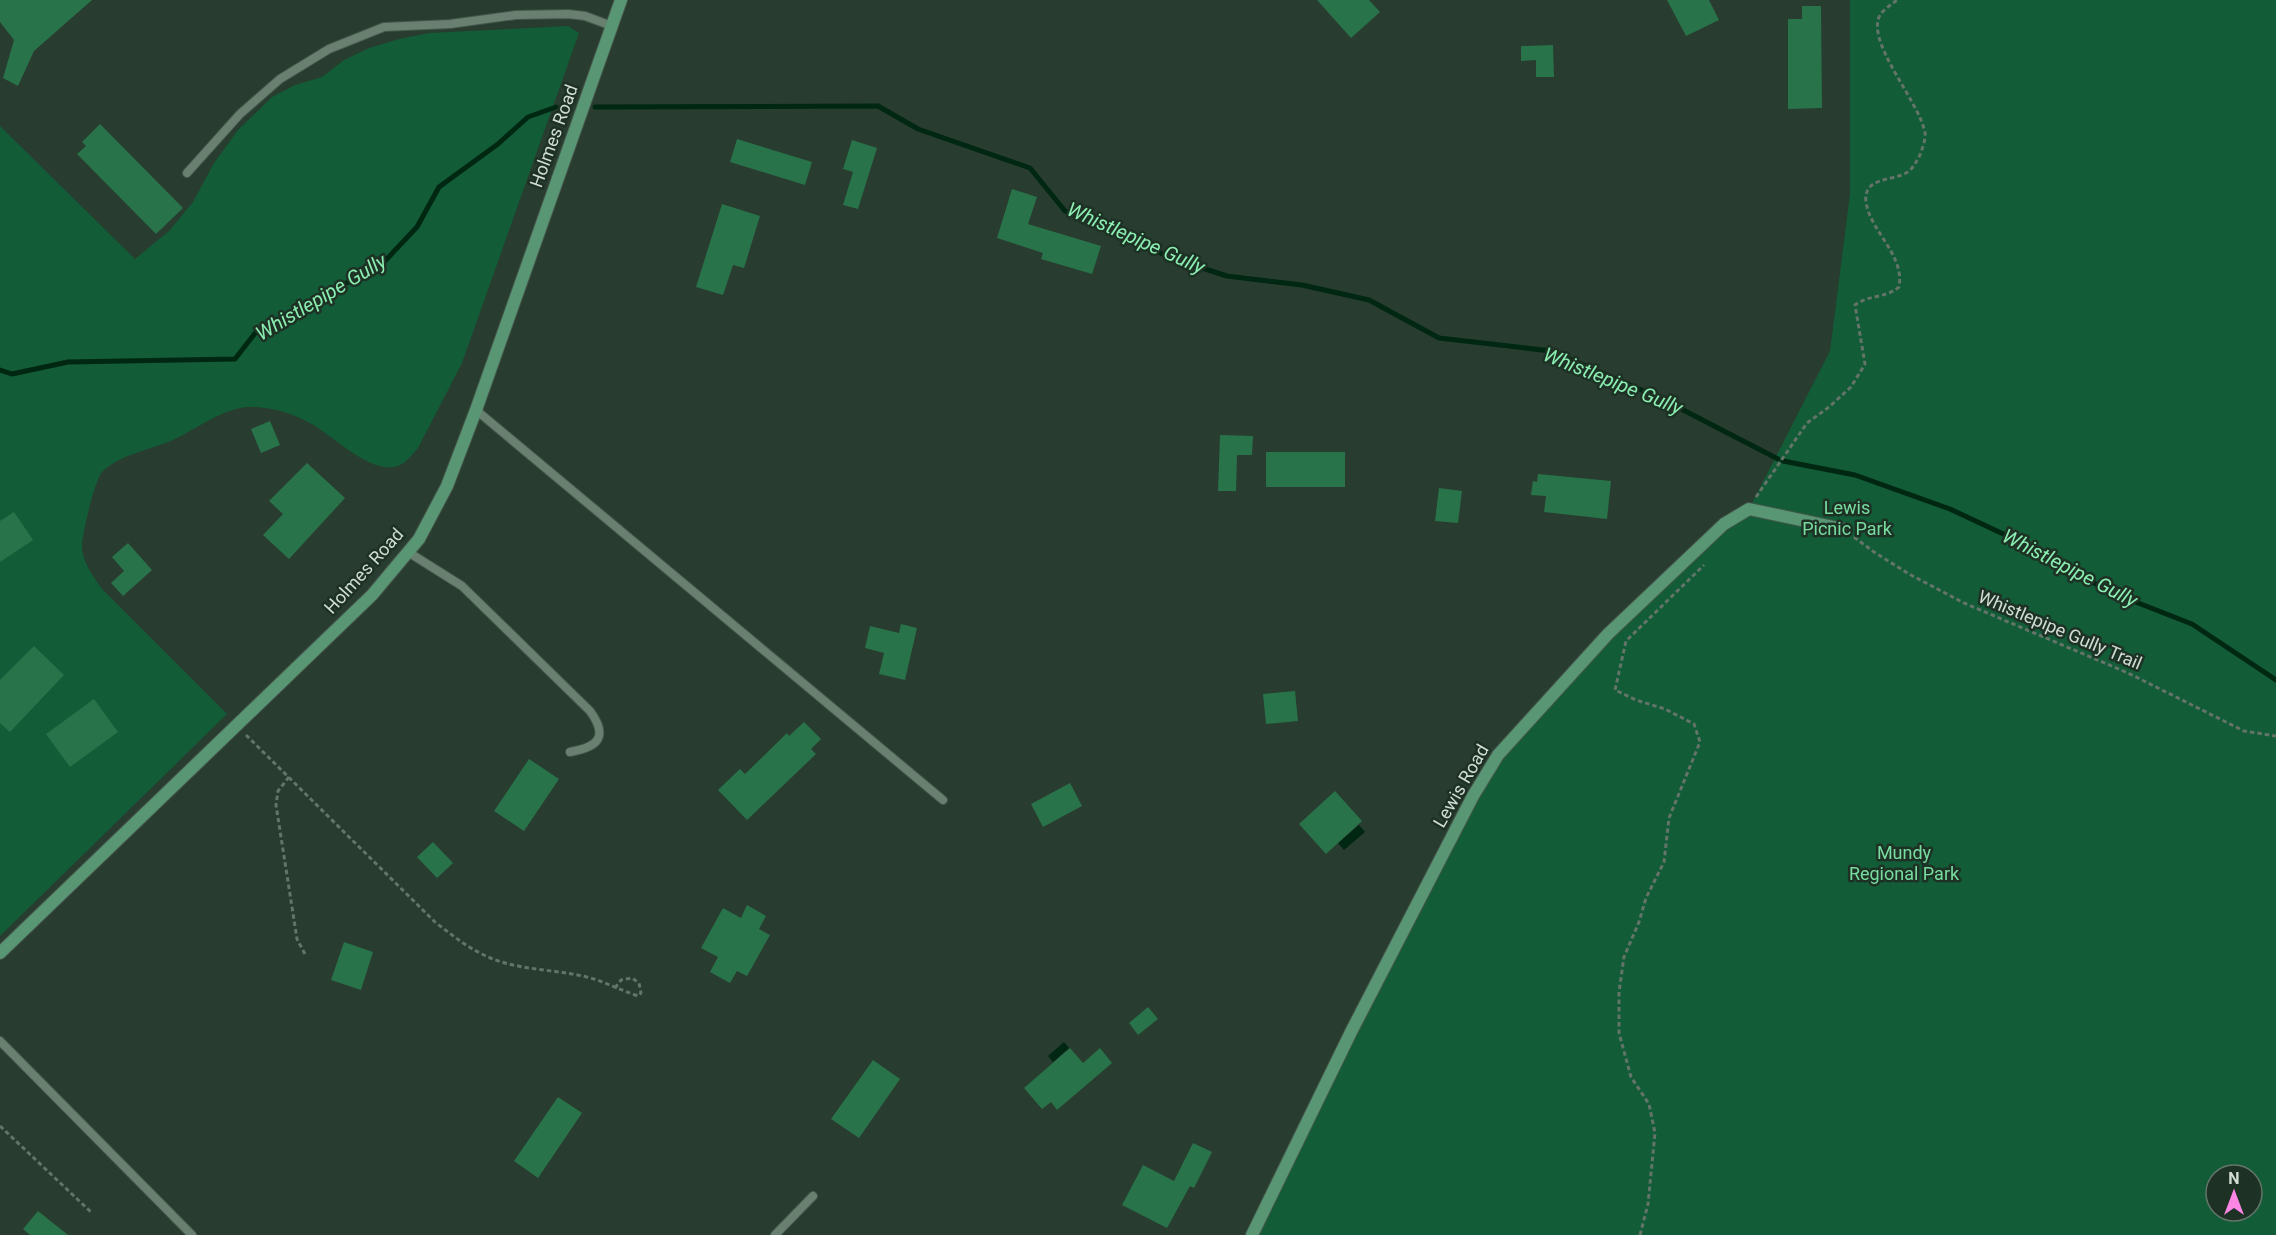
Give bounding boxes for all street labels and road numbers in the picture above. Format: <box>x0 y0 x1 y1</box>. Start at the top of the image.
street label: Holmes Road <box>525 82 582 190</box>
street label: Holmes Road <box>320 524 408 618</box>
street label: Whistlepipe Gully Trail <box>1975 586 2145 674</box>
street label: Lewis Road <box>1428 741 1493 831</box>

